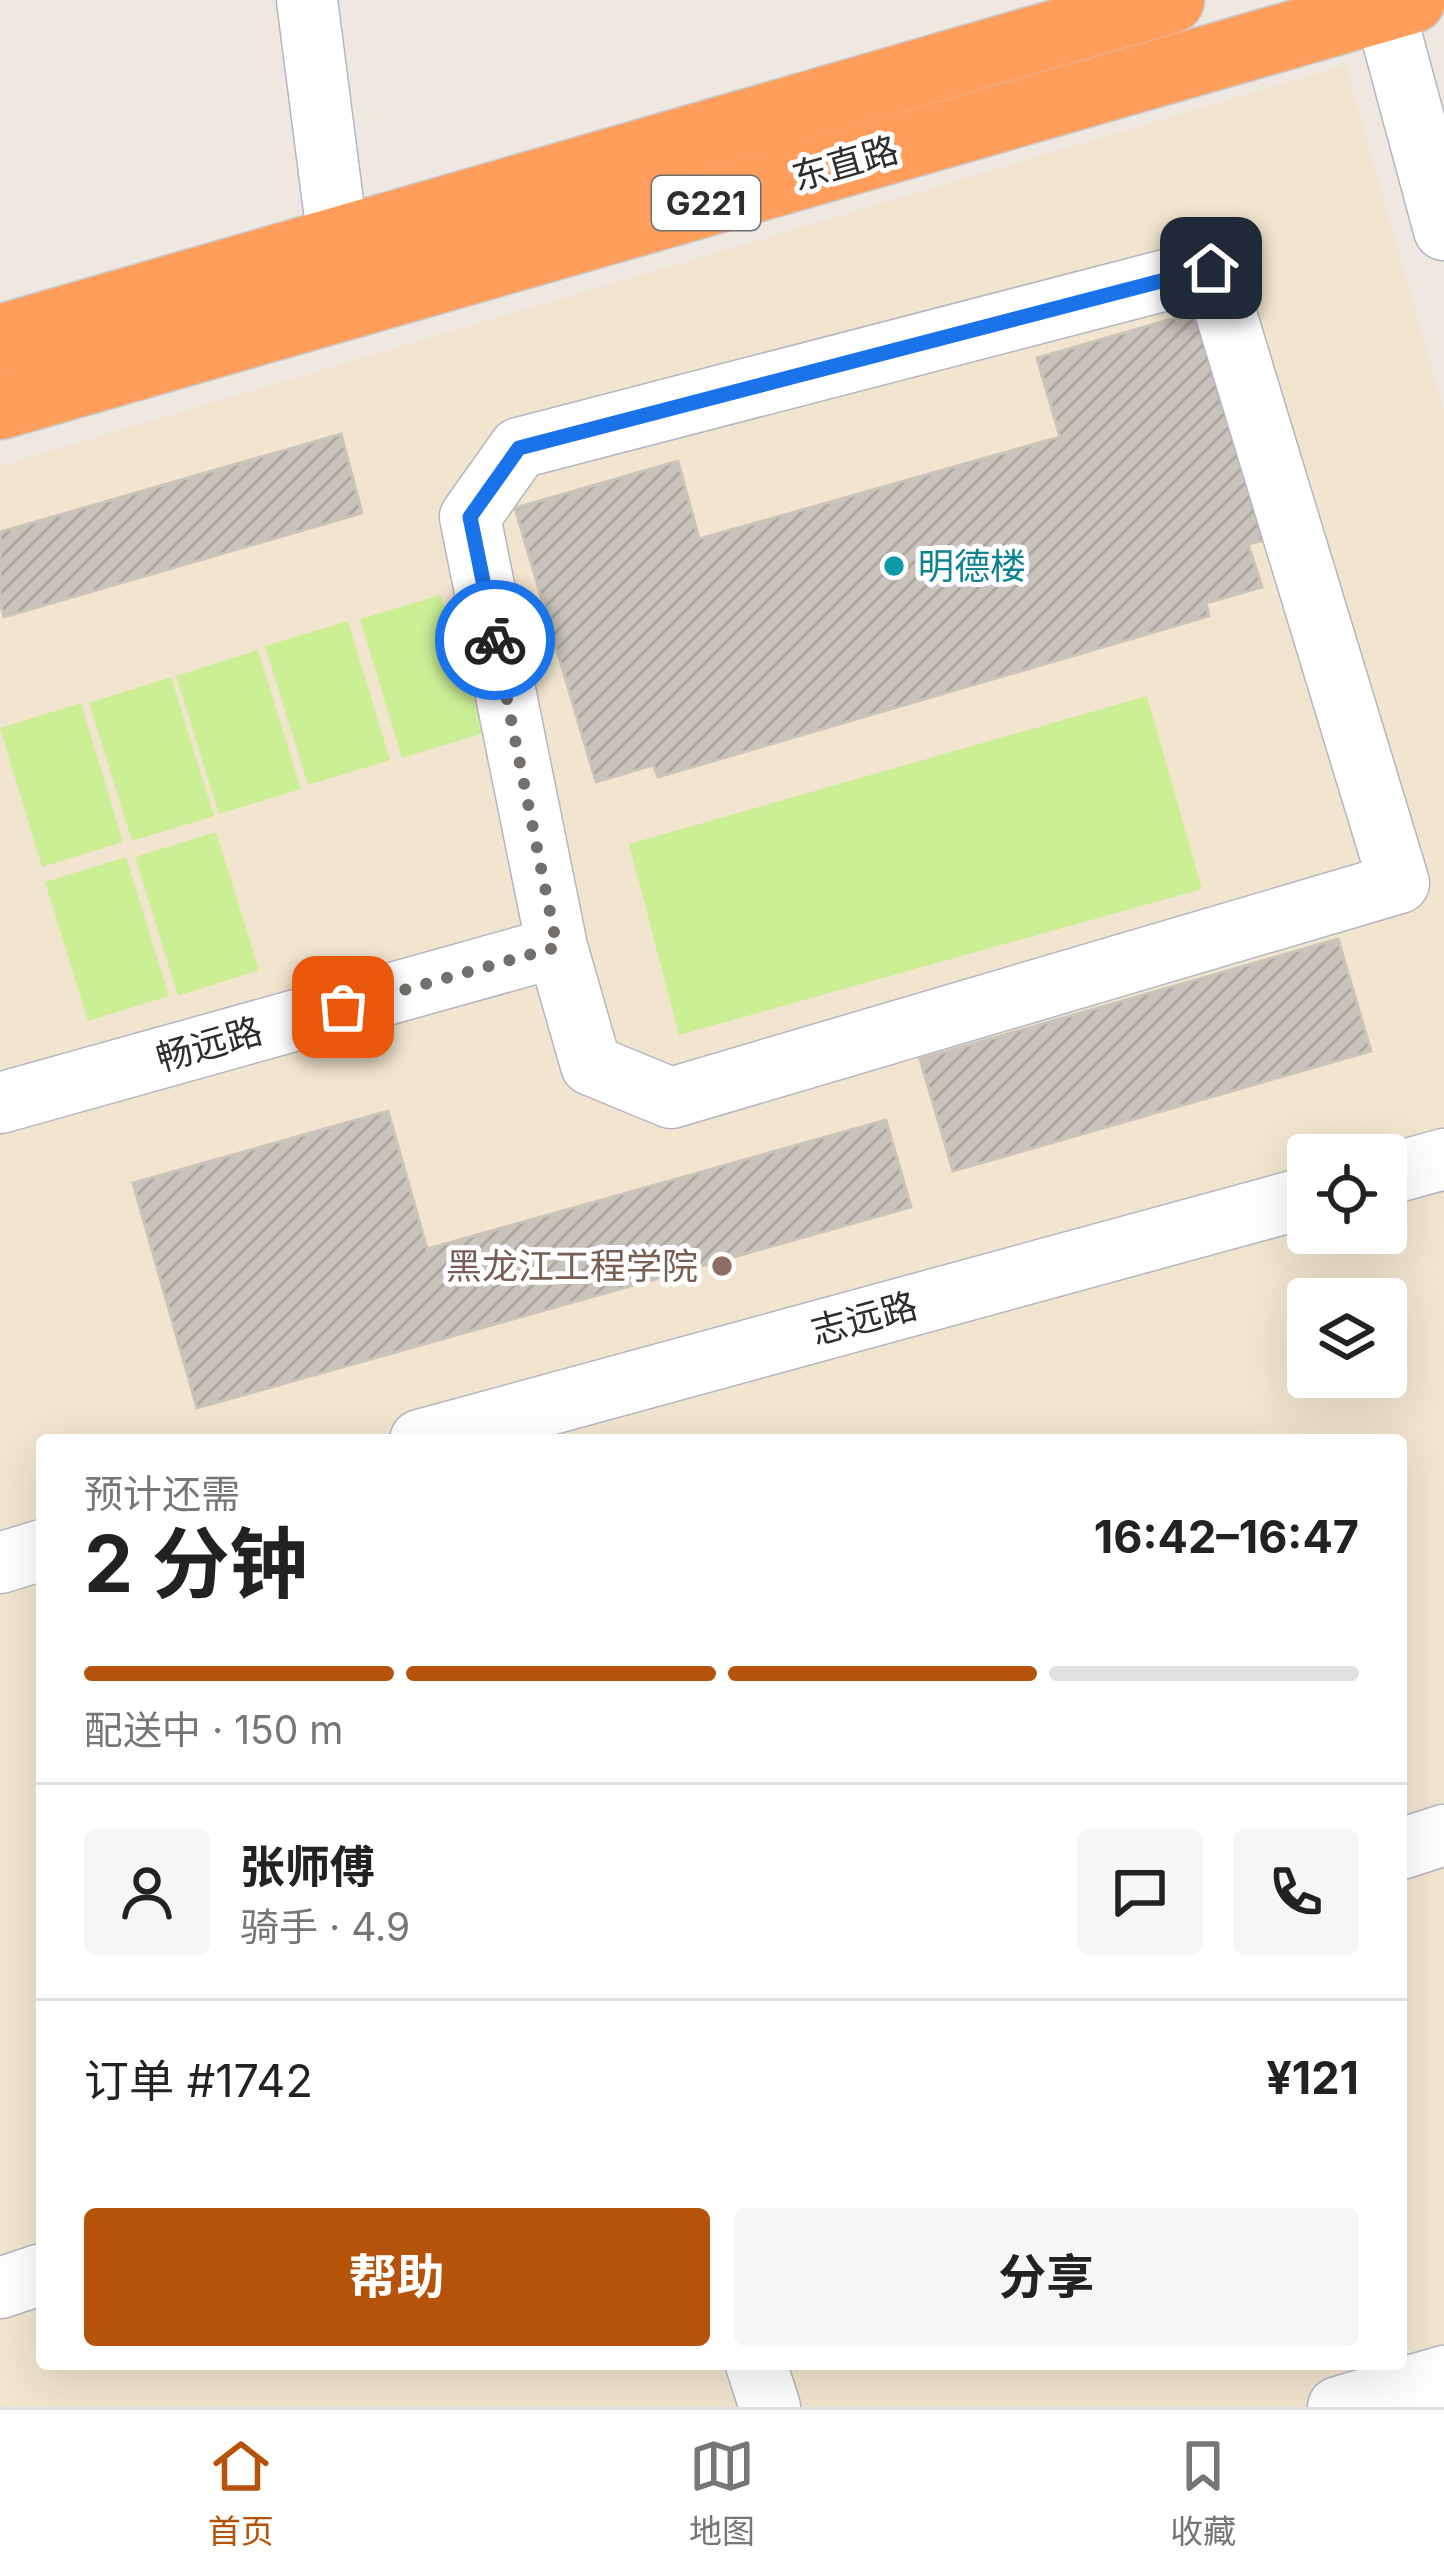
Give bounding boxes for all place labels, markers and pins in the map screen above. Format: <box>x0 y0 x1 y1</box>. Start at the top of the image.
pin <box>1160 217 1262 319</box>
place label: 明德楼 <box>918 544 1026 588</box>
marker: 明德楼 <box>881 553 907 579</box>
pin <box>292 956 394 1058</box>
place label: 黑龙江工程学院 <box>446 1244 698 1288</box>
marker: 黑龙江工程学院 <box>709 1253 735 1279</box>

